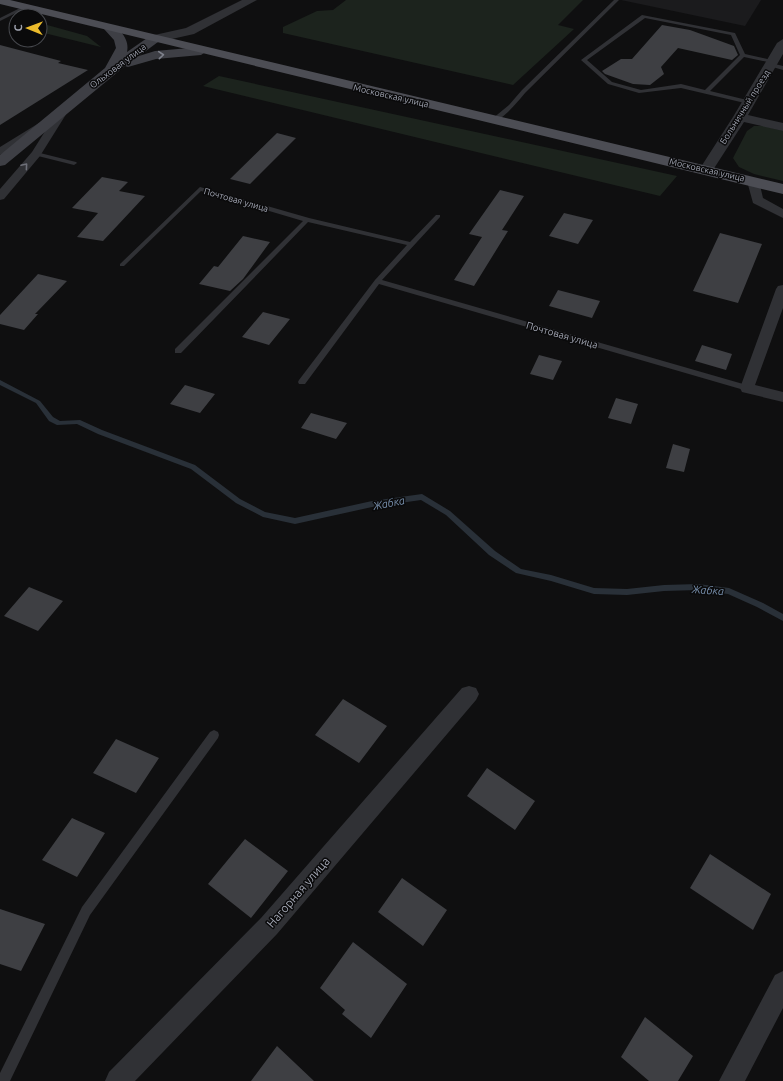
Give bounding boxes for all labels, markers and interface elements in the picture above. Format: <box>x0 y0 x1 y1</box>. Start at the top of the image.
north arrow <box>8 8 48 48</box>
text: С <box>12 24 24 31</box>
street label: Ольховая улица <box>88 42 148 90</box>
one-way arrow <box>158 51 164 60</box>
street label: Больничный проезд <box>718 68 772 146</box>
street label: Московская улица <box>352 82 430 110</box>
street label: Московская улица <box>668 156 746 184</box>
one-way arrow <box>21 164 28 171</box>
street label: Почтовая улица <box>203 186 269 214</box>
street label: Почтовая улица <box>525 320 599 350</box>
water label: Жабка <box>371 494 406 512</box>
water label: Жабка <box>691 583 724 597</box>
street label: Нагорная улица <box>264 854 332 930</box>

